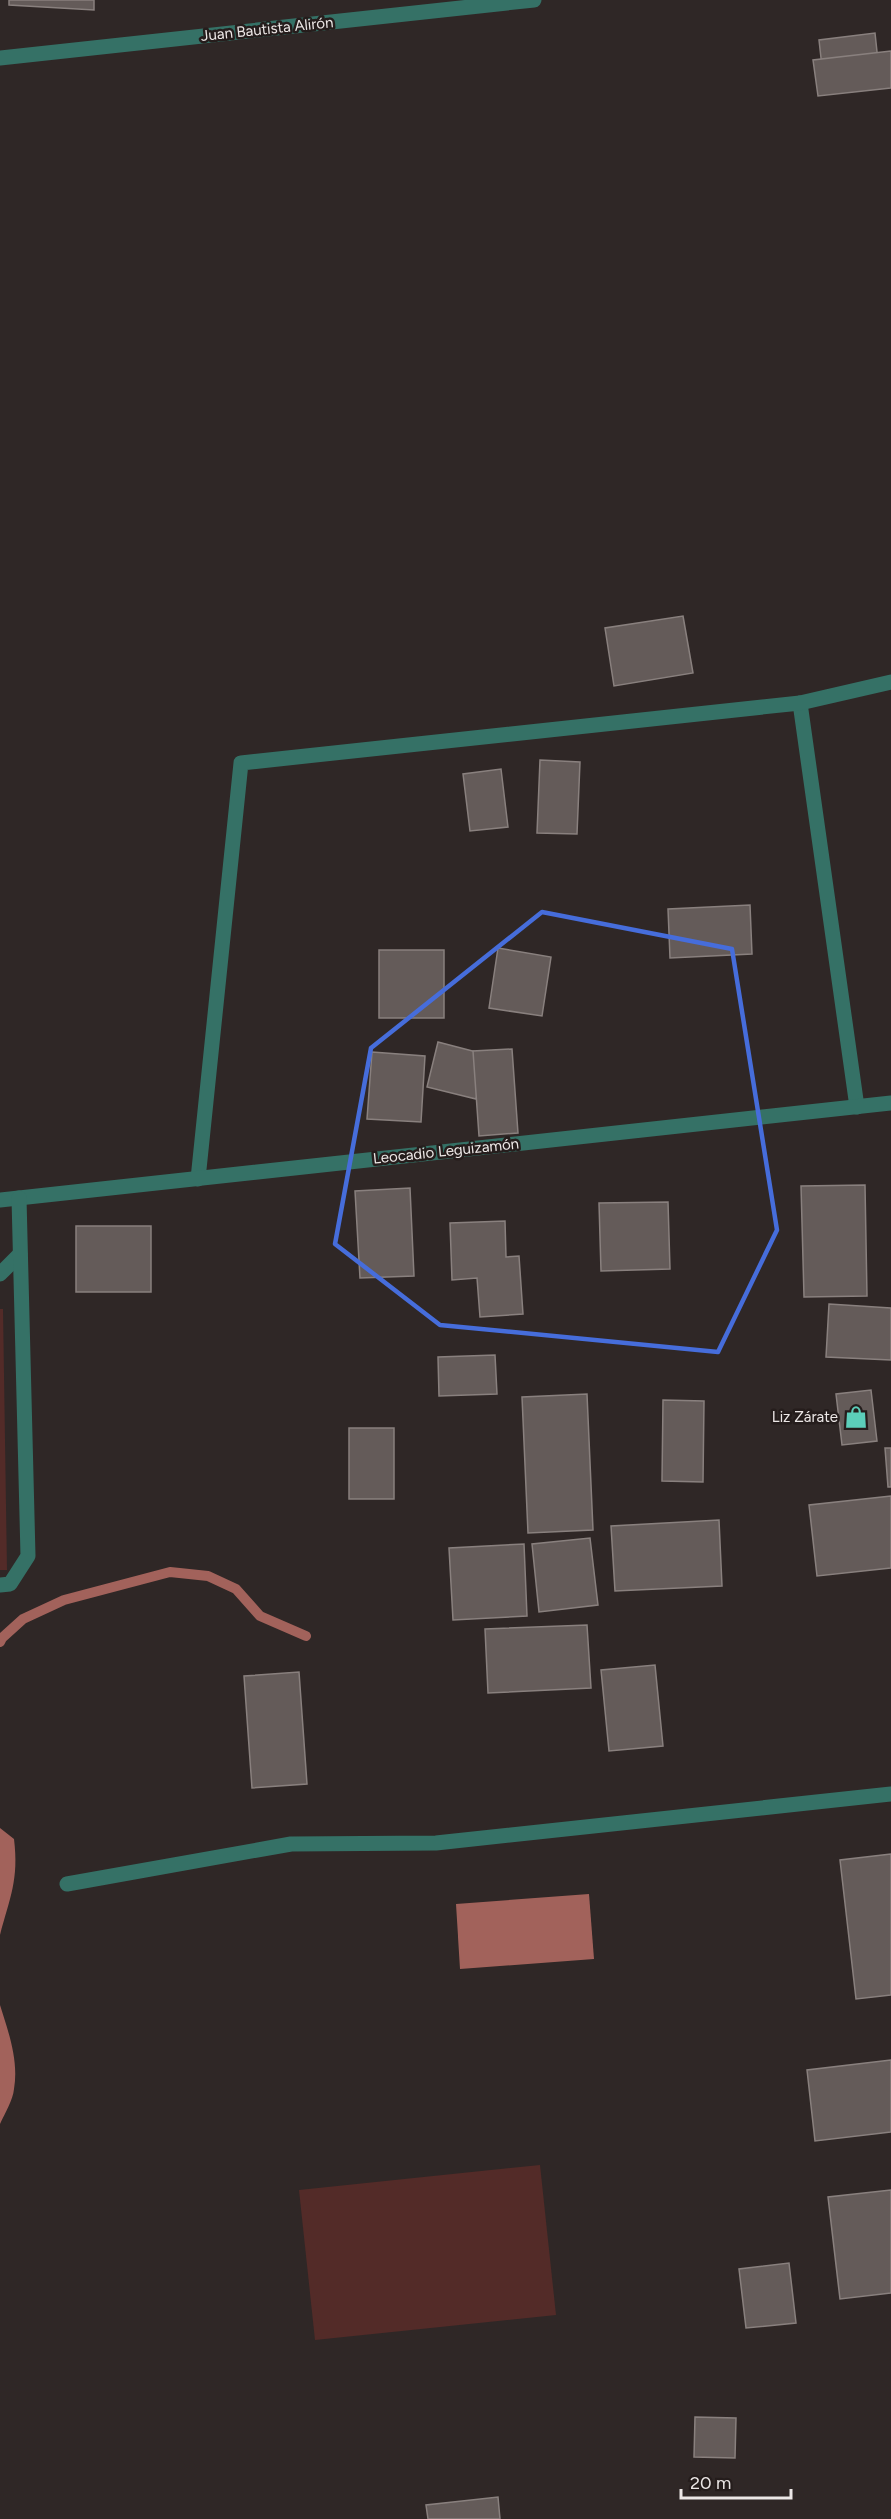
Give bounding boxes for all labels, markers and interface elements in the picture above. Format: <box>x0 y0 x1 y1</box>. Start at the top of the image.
street label: Juan Bautista Alirón <box>200 13 334 45</box>
street label: Leocadio Leguizamón <box>372 1134 520 1168</box>
shop icon: Liz Zárate <box>843 1404 869 1430</box>
place label: Liz Zárate <box>772 1408 838 1426</box>
scale bar <box>681 2462 790 2500</box>
text: 20 m <box>690 2472 731 2494</box>

